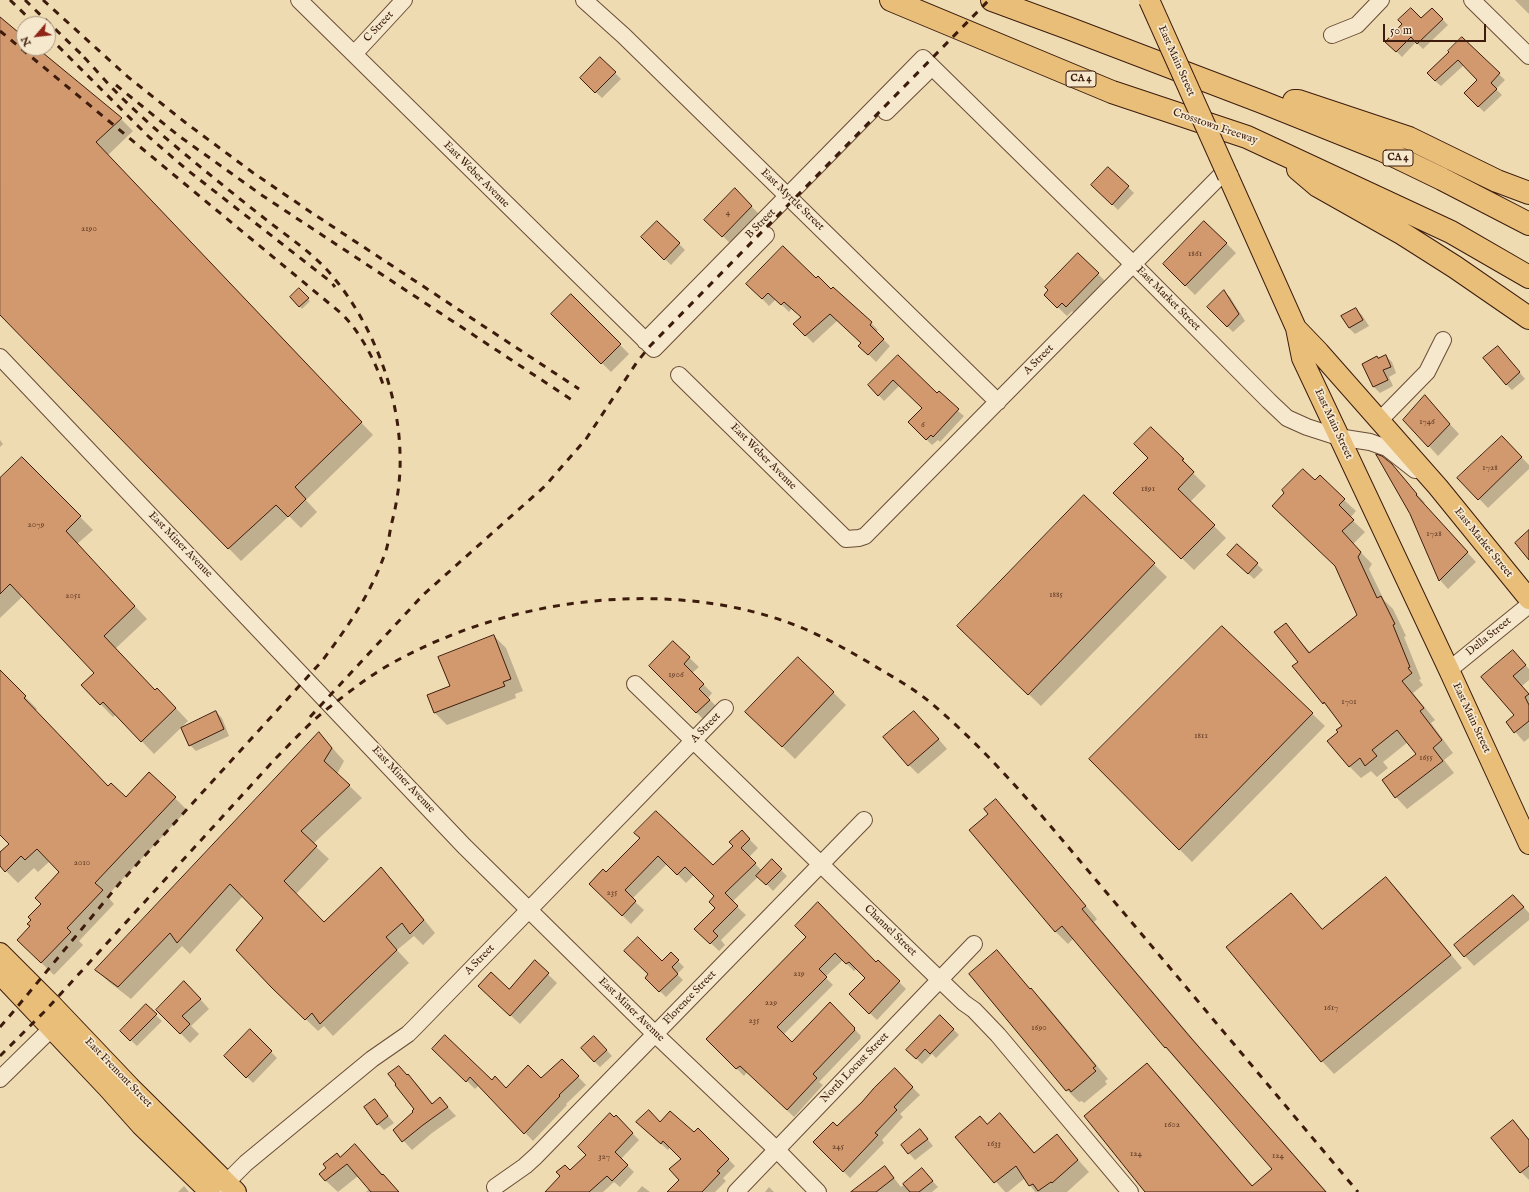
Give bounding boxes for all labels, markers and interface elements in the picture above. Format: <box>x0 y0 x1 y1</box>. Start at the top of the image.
street label: C Street <box>361 9 397 45</box>
north arrow <box>16 16 56 56</box>
scale bar <box>1385 16 1488 42</box>
text: 50 m <box>1390 23 1412 38</box>
street label: East Main Street <box>1155 24 1197 98</box>
text: N <box>18 34 35 49</box>
road number: CA 4 <box>1066 71 1096 87</box>
street label: Crosstown Freeway <box>1171 106 1259 148</box>
street label: East Weber Avenue <box>440 139 512 211</box>
road number: CA 4 <box>1383 150 1413 166</box>
street label: East Myrtle Street <box>757 166 827 234</box>
street label: B Street <box>743 206 779 242</box>
house number: 4 <box>726 208 730 218</box>
house number: 2190 <box>81 224 97 234</box>
house number: 1861 <box>1188 249 1202 259</box>
street label: East Market Street <box>1133 264 1203 334</box>
street label: A Street <box>1021 342 1057 378</box>
street label: East Main Street <box>1311 387 1355 461</box>
house number: 1746 <box>1419 417 1435 427</box>
house number: 6 <box>921 420 925 430</box>
street label: East Weber Avenue <box>727 421 799 493</box>
house number: 1728 <box>1482 463 1498 473</box>
house number: 1891 <box>1141 484 1155 494</box>
street label: East Market Street <box>1451 505 1515 581</box>
street label: East Miner Avenue <box>145 509 215 581</box>
house number: 2079 <box>28 520 44 530</box>
house number: 1728 <box>1426 529 1442 539</box>
house number: 1885 <box>1049 590 1063 600</box>
house number: 2051 <box>65 591 81 601</box>
street label: Della Street <box>1464 615 1514 659</box>
house number: 1906 <box>668 670 684 680</box>
street label: East Main Street <box>1449 681 1493 755</box>
house number: 1701 <box>1341 697 1357 707</box>
street label: A Street <box>688 710 724 746</box>
house number: 1811 <box>1194 731 1208 741</box>
street label: East Miner Avenue <box>369 744 437 816</box>
house number: 1655 <box>1419 753 1433 763</box>
house number: 2010 <box>74 858 90 868</box>
house number: 235 <box>607 888 617 898</box>
street label: Channel Street <box>861 903 919 959</box>
street label: A Street <box>462 942 498 978</box>
street label: Florence Street <box>661 968 719 1028</box>
house number: 219 <box>793 969 805 979</box>
street label: East Miner Avenue <box>595 975 667 1045</box>
house number: 229 <box>765 998 777 1008</box>
house number: 1617 <box>1324 1003 1338 1013</box>
house number: 235 <box>749 1016 759 1026</box>
house number: 1690 <box>1031 1023 1047 1033</box>
street label: North Locust Street <box>818 1030 892 1106</box>
street label: East Fremont Street <box>81 1035 155 1111</box>
house number: 1602 <box>1164 1120 1180 1130</box>
house number: 1633 <box>987 1139 1001 1149</box>
house number: 245 <box>832 1142 844 1152</box>
house number: 124 <box>1130 1149 1142 1159</box>
house number: 124 <box>1272 1151 1284 1161</box>
house number: 327 <box>598 1152 610 1162</box>

